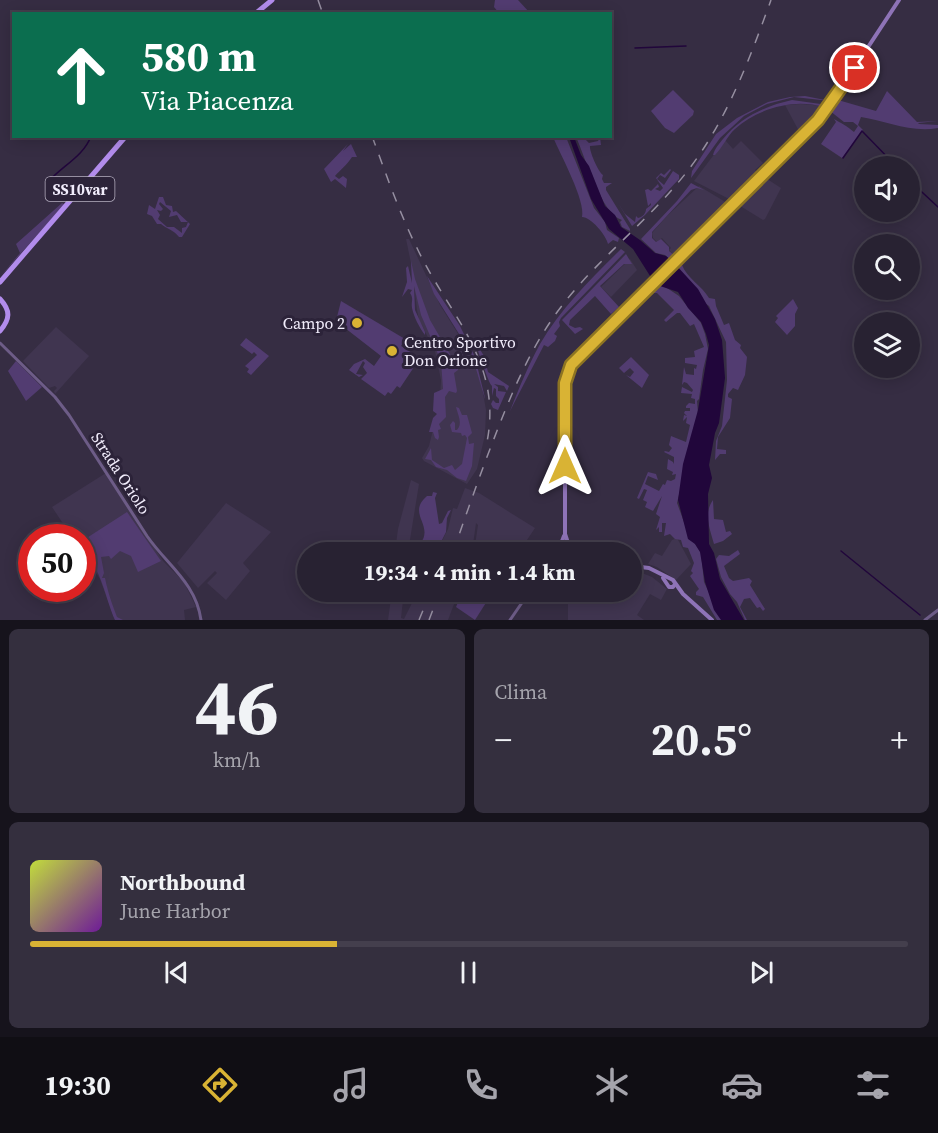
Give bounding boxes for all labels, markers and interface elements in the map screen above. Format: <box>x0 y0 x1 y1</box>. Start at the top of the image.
text: 580 m <box>141 27 256 85</box>
icon: ahead <box>42 36 120 114</box>
pin <box>829 42 880 93</box>
icon: arrive <box>838 51 871 84</box>
text: Via Piacenza <box>141 82 294 119</box>
map controls <box>854 156 920 378</box>
button: sound <box>854 156 920 222</box>
road number: SS10var <box>46 177 115 201</box>
button: search <box>854 234 920 300</box>
place label: Campo 2 <box>283 312 345 334</box>
button: layers <box>854 312 920 378</box>
marker: Campo 2 <box>350 316 364 330</box>
place label: Centro Sportivo Don Orione <box>404 331 516 371</box>
marker: Centro Sportivo Don Orione <box>385 344 399 358</box>
street label: Strada Oriolo <box>86 428 156 518</box>
position arrow <box>533 434 597 498</box>
speed limit sign: 50 <box>18 524 96 602</box>
text: 19:34 · 4 min · 1.4 km <box>364 557 575 587</box>
text: 46 <box>194 653 279 760</box>
text: Clima <box>495 678 547 706</box>
text: 20.5° <box>651 708 752 770</box>
text: − <box>495 717 512 762</box>
text: + <box>891 717 908 762</box>
text: km/h <box>213 746 261 774</box>
text: Northbound <box>120 867 245 897</box>
text: June Harbor <box>120 897 230 925</box>
icon: previous <box>160 956 193 989</box>
icon: pause <box>452 956 485 989</box>
icon: next <box>745 956 778 989</box>
icon: directions <box>199 1064 241 1106</box>
icon: music <box>330 1064 372 1106</box>
icon: phone <box>460 1064 502 1106</box>
icon: climate <box>591 1064 633 1106</box>
icon: car <box>721 1064 763 1106</box>
icon: filters <box>852 1064 894 1106</box>
text: 19:30 <box>44 1067 111 1104</box>

